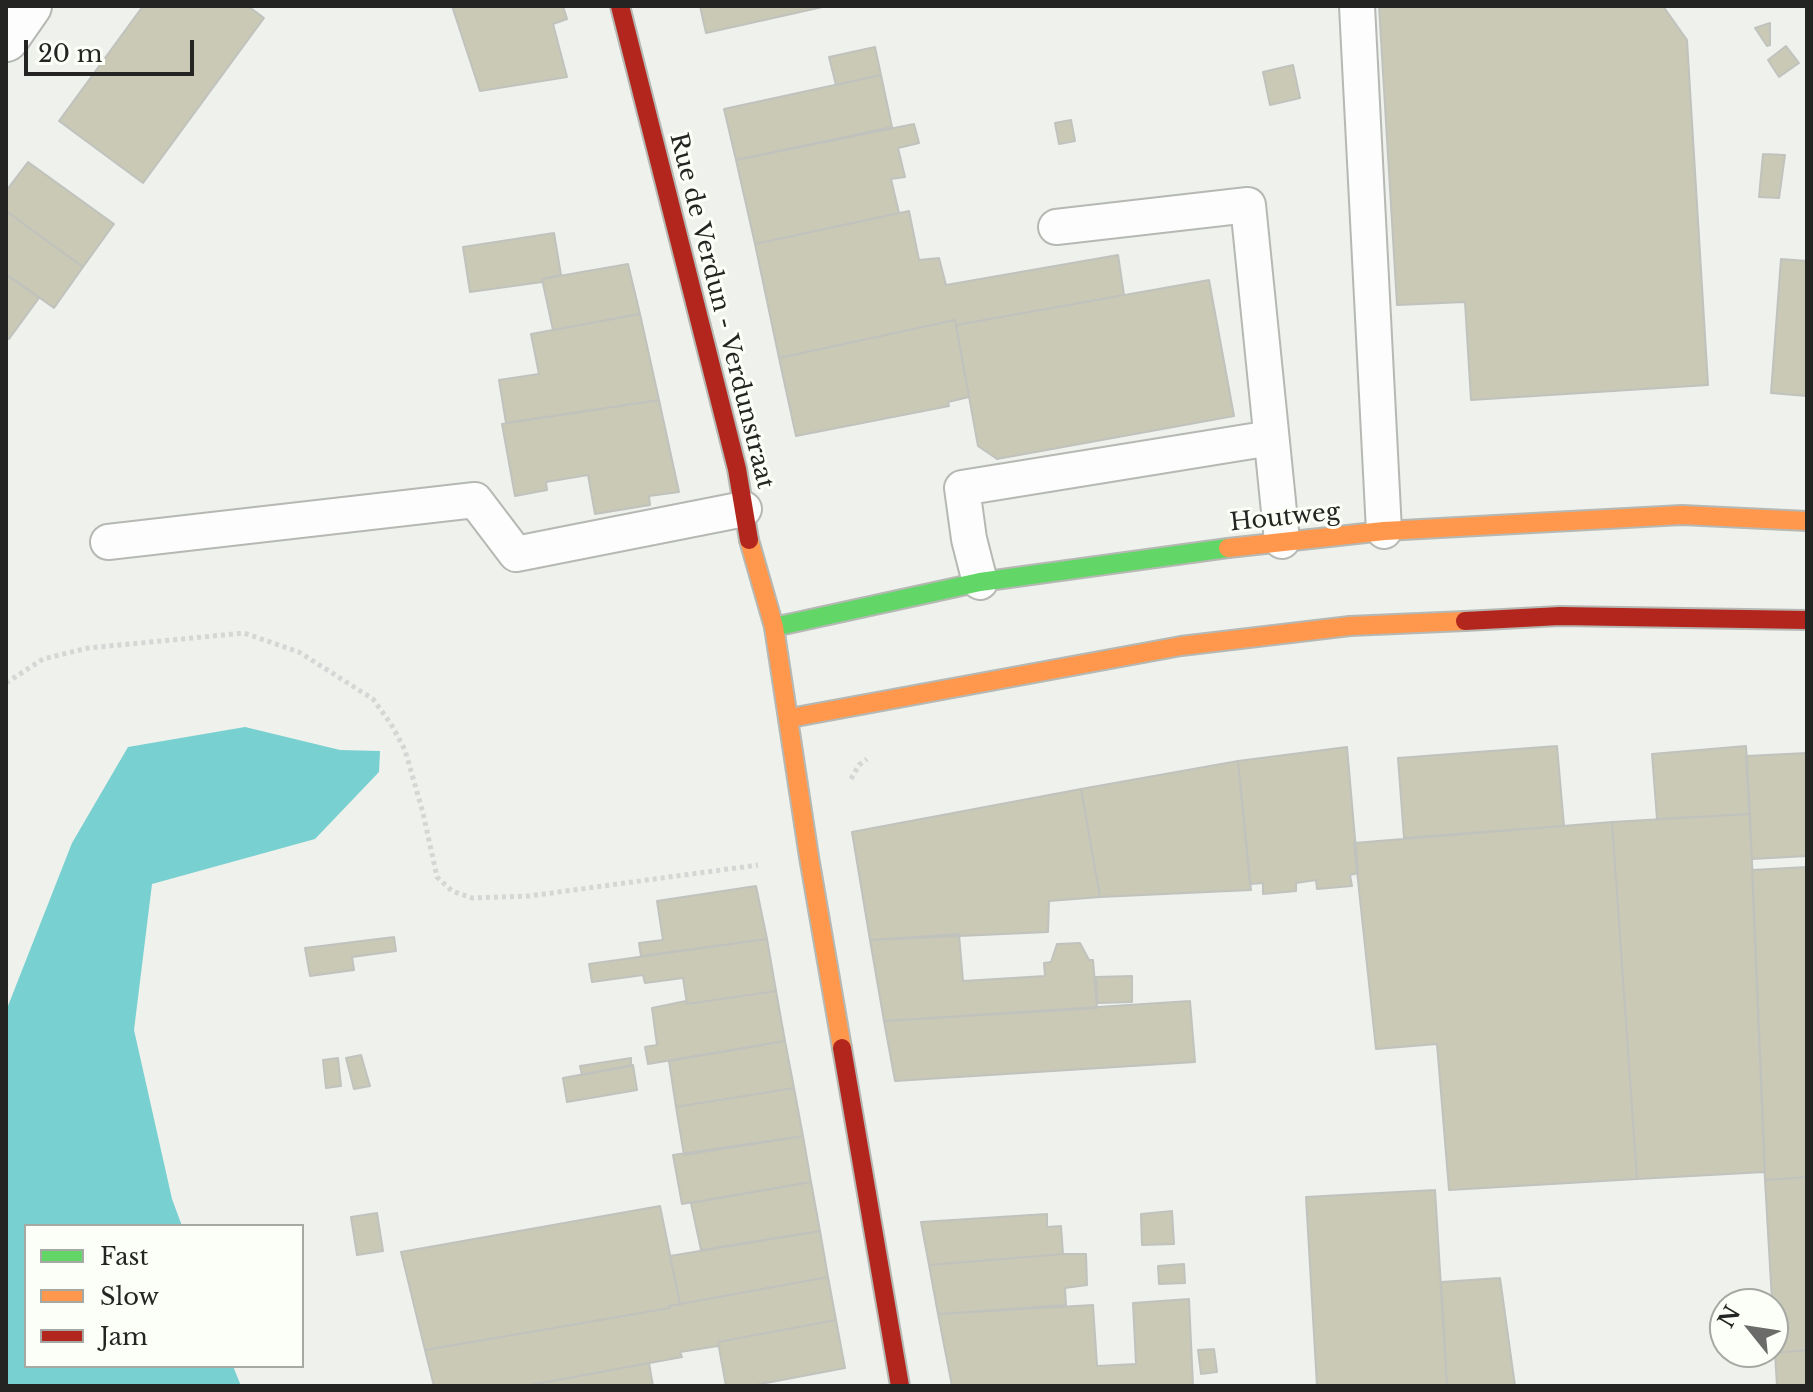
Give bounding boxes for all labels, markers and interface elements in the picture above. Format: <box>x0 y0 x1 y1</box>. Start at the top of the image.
scale bar <box>28 24 198 74</box>
text: 20 m <box>38 39 103 68</box>
street label: Rue de Verdun - Verdunstraat <box>663 130 779 492</box>
street label: Houtweg <box>1229 498 1341 538</box>
legend <box>24 1224 304 1368</box>
text: Fast <box>100 1242 148 1271</box>
text: Slow <box>100 1282 159 1311</box>
north arrow <box>1709 1288 1789 1368</box>
text: N <box>1713 1301 1746 1332</box>
text: Jam <box>100 1322 148 1351</box>

